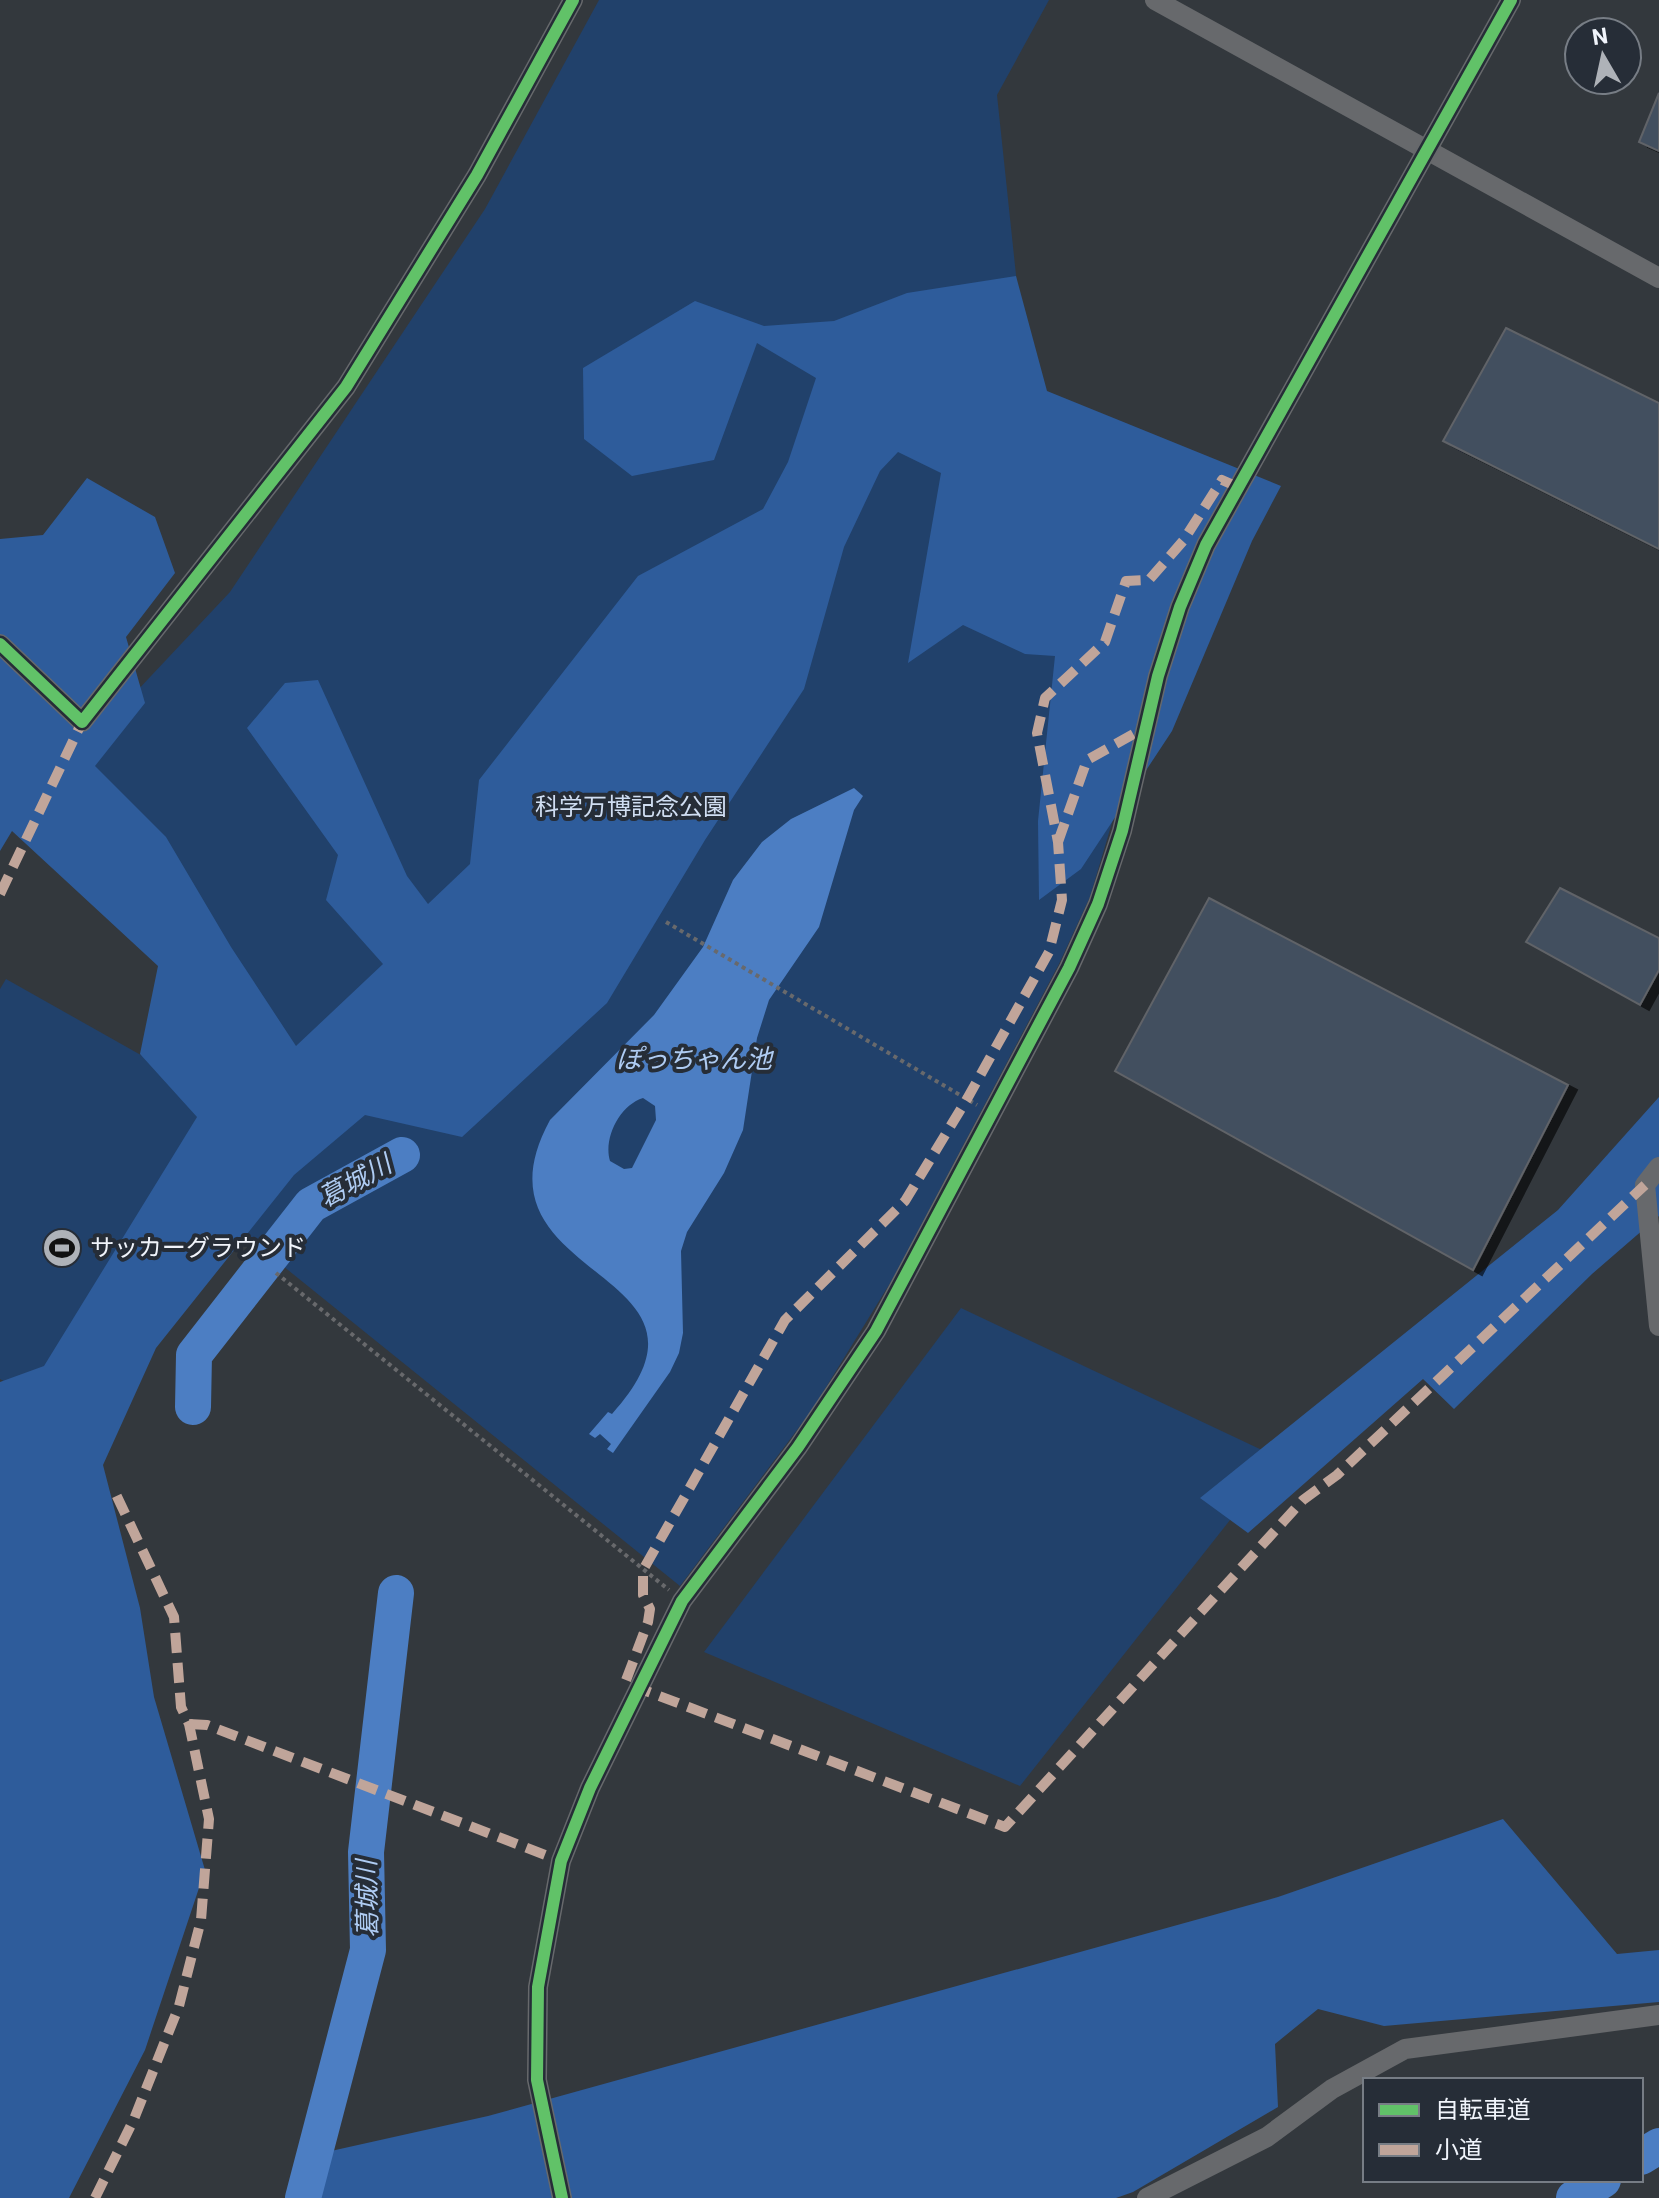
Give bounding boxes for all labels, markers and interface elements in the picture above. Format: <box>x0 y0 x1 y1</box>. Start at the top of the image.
north arrow <box>1563 16 1643 96</box>
text: N <box>1590 23 1610 50</box>
park label: 科学万博記念公園 <box>535 793 727 821</box>
water label: ぽっちゃん池 <box>616 1044 775 1074</box>
water label: 葛城川 <box>314 1148 399 1213</box>
sports icon: サッカーグラウンド <box>41 1227 83 1269</box>
place label: サッカーグラウンド <box>90 1234 306 1262</box>
water label: 葛城川 <box>351 1857 383 1938</box>
legend <box>1363 2078 1643 2182</box>
text: 自転車道 <box>1435 2096 1531 2124</box>
text: 小道 <box>1435 2136 1483 2164</box>

